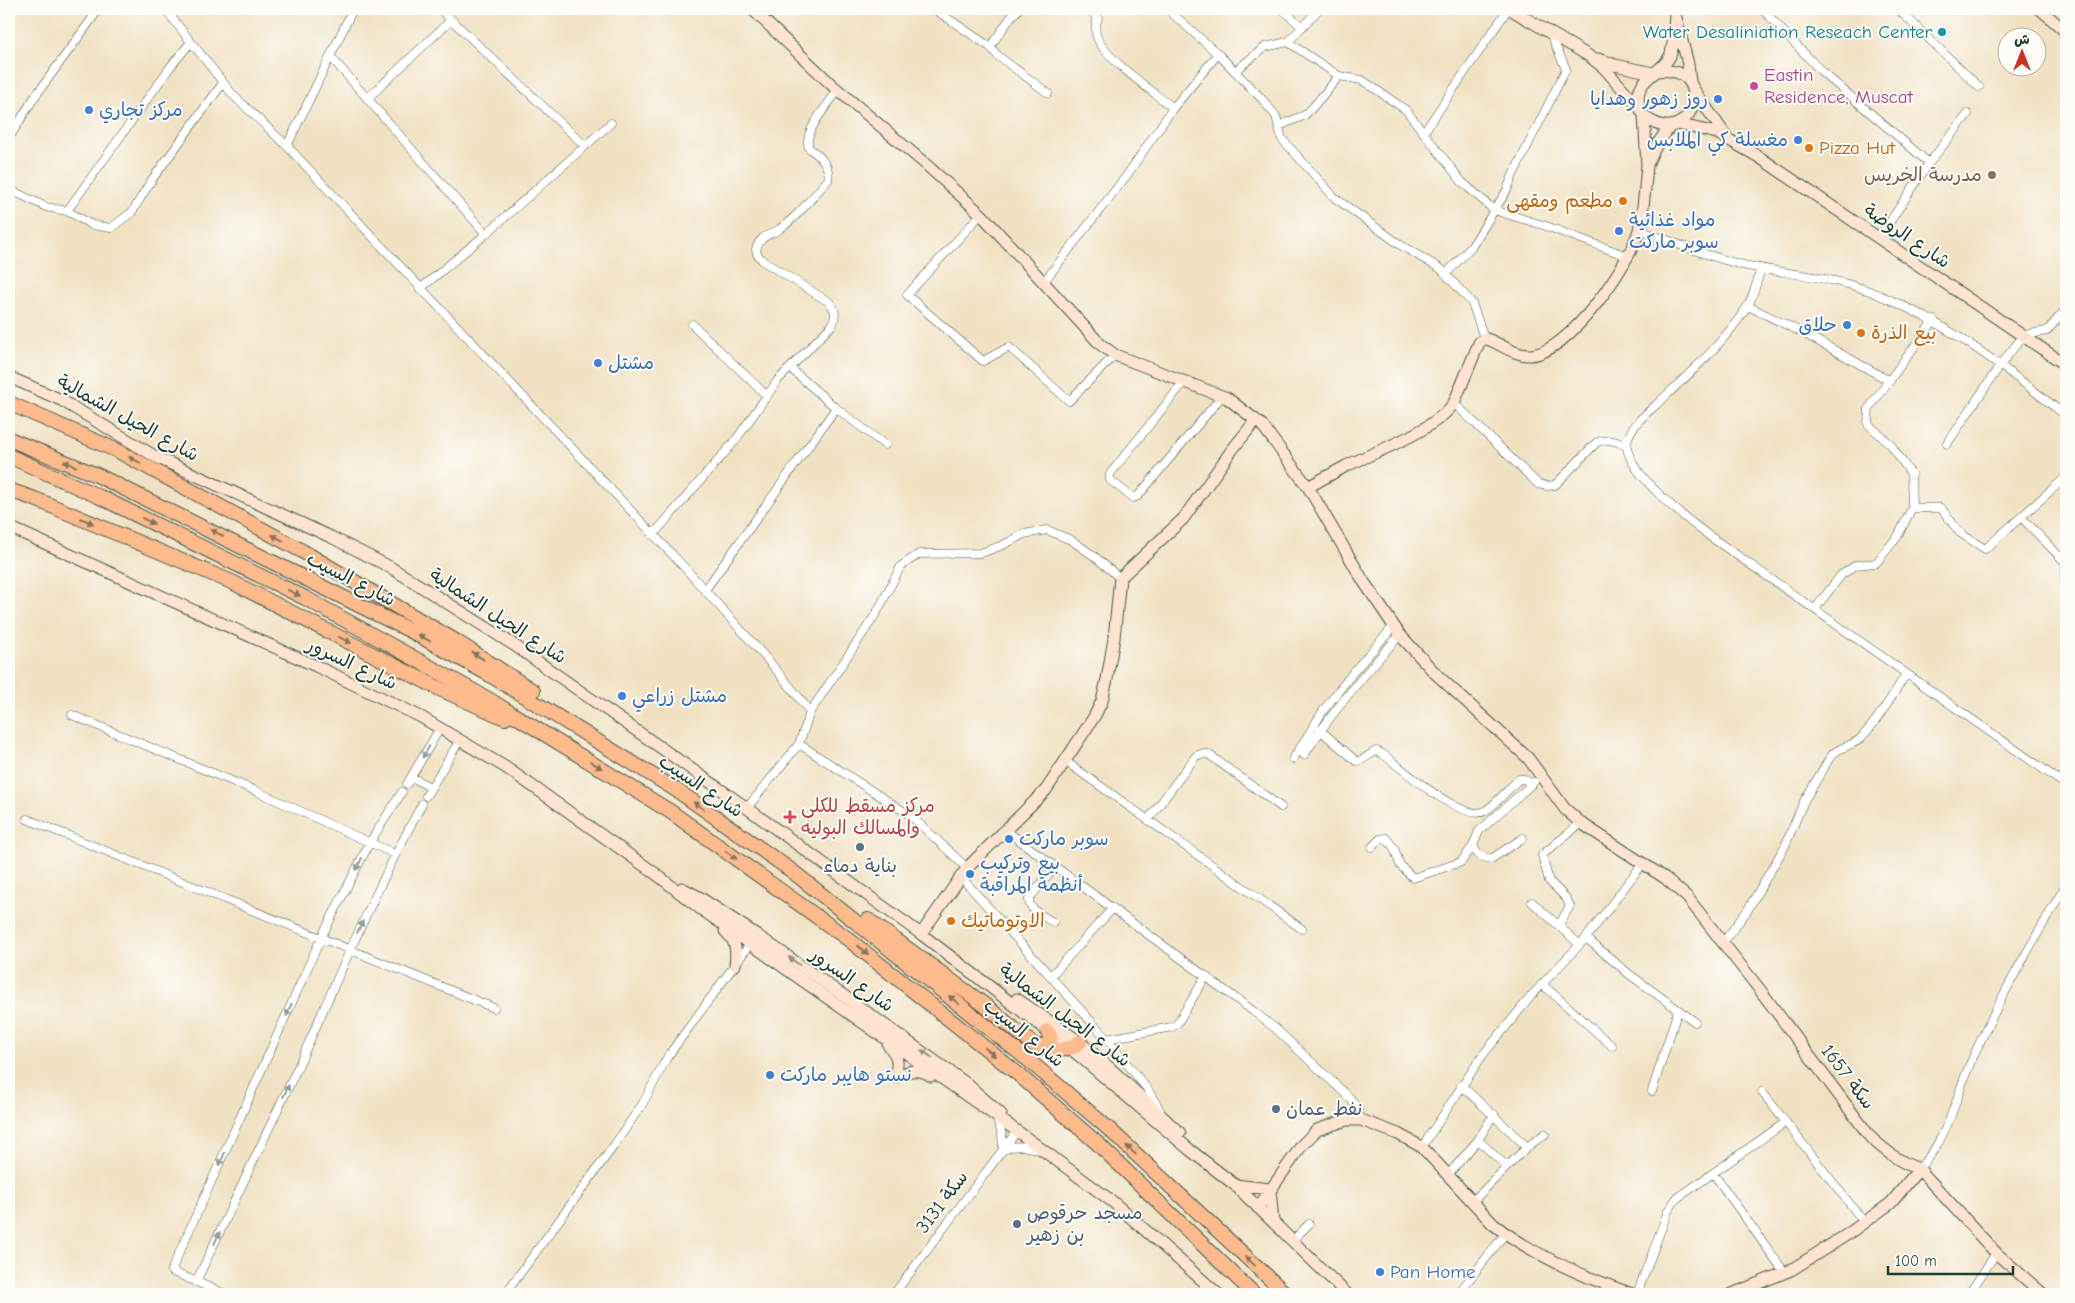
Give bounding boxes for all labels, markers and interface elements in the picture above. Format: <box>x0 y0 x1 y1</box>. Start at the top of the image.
place label: Water Desaliniation Reseach Center <box>1643 21 1932 43</box>
marker: Water Desaliniation Reseach Center <box>1936 26 1948 38</box>
north arrow <box>1998 28 2048 78</box>
text: ش <box>2014 31 2030 48</box>
place label: Eastin Residence, Muscat <box>1764 64 1914 108</box>
marker: Eastin Residence, Muscat <box>1748 80 1760 92</box>
place label: روز زهور وهدايا <box>1590 88 1708 111</box>
marker: روز زهور وهدايا <box>1712 93 1724 105</box>
place label: مركز تجاري <box>99 99 183 124</box>
marker: مركز تجاري <box>83 104 95 116</box>
place label: مغسلة كي الملابس <box>1647 129 1788 156</box>
marker: مغسلة كي الملابس <box>1792 134 1804 146</box>
place label: Pizza Hut <box>1819 137 1896 159</box>
marker: Pizza Hut <box>1803 142 1815 154</box>
place label: مدرسة الخريس <box>1864 164 1982 186</box>
marker: مدرسة الخريس <box>1986 169 1998 181</box>
place label: مطعم ومقهى <box>1506 190 1613 215</box>
marker: مطعم ومقهى <box>1617 195 1629 207</box>
street label: شارع الروضة <box>1858 199 1954 275</box>
place label: مواد غذائية سوبر ماركت <box>1629 209 1719 253</box>
marker: مواد غذائية سوبر ماركت <box>1613 225 1625 237</box>
place label: حلاق <box>1799 314 1837 336</box>
marker: حلاق <box>1841 319 1853 331</box>
place label: بيع الذرة <box>1871 322 1936 346</box>
marker: بيع الذرة <box>1855 327 1867 339</box>
place label: مشتل <box>608 352 654 374</box>
marker: مشتل <box>592 357 604 369</box>
street label: شارع الحيل الشمالية <box>52 370 203 468</box>
one-way arrow <box>127 456 142 464</box>
one-way arrow <box>63 459 77 467</box>
one-way arrow <box>79 517 94 525</box>
one-way arrow <box>141 517 155 525</box>
one-way arrow <box>209 529 224 537</box>
one-way arrow <box>270 534 285 542</box>
street label: شارع السيب <box>302 547 399 613</box>
street label: شارع الحيل الشمالية <box>424 564 571 670</box>
one-way arrow <box>287 589 301 597</box>
street label: شارع السرور <box>301 633 401 696</box>
one-way arrow <box>417 634 431 643</box>
one-way arrow <box>338 636 352 644</box>
one-way arrow <box>471 651 485 660</box>
place label: مشتل زراعي <box>632 685 727 712</box>
marker: مشتل زراعي <box>616 690 628 702</box>
one-way arrow <box>422 745 430 760</box>
street label: شارع السيب <box>654 750 747 824</box>
one-way arrow <box>589 761 602 770</box>
place label: مركز مسقط للكلى والمسالك البوليه <box>801 795 935 840</box>
one-way arrow <box>693 801 706 811</box>
marker: مركز مسقط للكلى والمسالك البوليه <box>783 810 797 824</box>
place label: سوبر ماركت <box>1019 828 1109 850</box>
marker: سوبر ماركت <box>1003 833 1015 845</box>
marker: بناية دماء <box>854 841 866 853</box>
one-way arrow <box>724 850 738 860</box>
place label: بيع وتركيب أنظمة المراقبة <box>980 852 1083 896</box>
place label: بناية دماء <box>823 855 897 877</box>
one-way arrow <box>355 857 363 871</box>
marker: بيع وتركيب أنظمة المراقبة <box>964 868 976 880</box>
place label: الاوتوماتيك <box>961 910 1045 933</box>
marker: الاوتوماتيك <box>945 915 957 927</box>
one-way arrow <box>356 920 364 934</box>
street label: شارع السرور <box>803 942 898 1018</box>
one-way arrow <box>856 945 869 956</box>
one-way arrow <box>787 956 801 966</box>
street label: شارع الحيل الشمالية <box>994 958 1135 1073</box>
one-way arrow <box>948 994 961 1005</box>
street label: شارع السيب <box>978 994 1069 1074</box>
one-way arrow <box>284 1003 292 1017</box>
street label: سكة 1657 <box>1817 1040 1879 1114</box>
one-way arrow <box>983 1046 996 1057</box>
one-way arrow <box>921 1049 934 1060</box>
place label: نستو هايبر ماركت <box>780 1064 912 1086</box>
marker: نستو هايبر ماركت <box>764 1069 776 1081</box>
one-way arrow <box>283 1084 291 1098</box>
place label: نفط عمان <box>1286 1098 1362 1120</box>
marker: نفط عمان <box>1270 1103 1282 1115</box>
one-way arrow <box>1126 1144 1138 1156</box>
one-way arrow <box>217 1152 225 1166</box>
street label: سكة 3131 <box>911 1167 973 1237</box>
place label: مسجد حرقوص بن زهير <box>1025 1202 1143 1246</box>
marker: مسجد حرقوص بن زهير <box>1011 1218 1023 1230</box>
one-way arrow <box>214 1231 222 1245</box>
scale bar <box>1888 1243 2012 1275</box>
text: 100 m <box>1895 1252 1937 1270</box>
one-way arrow <box>1244 1255 1256 1267</box>
place label: Pan Home <box>1390 1261 1476 1283</box>
marker: Pan Home <box>1374 1266 1386 1278</box>

